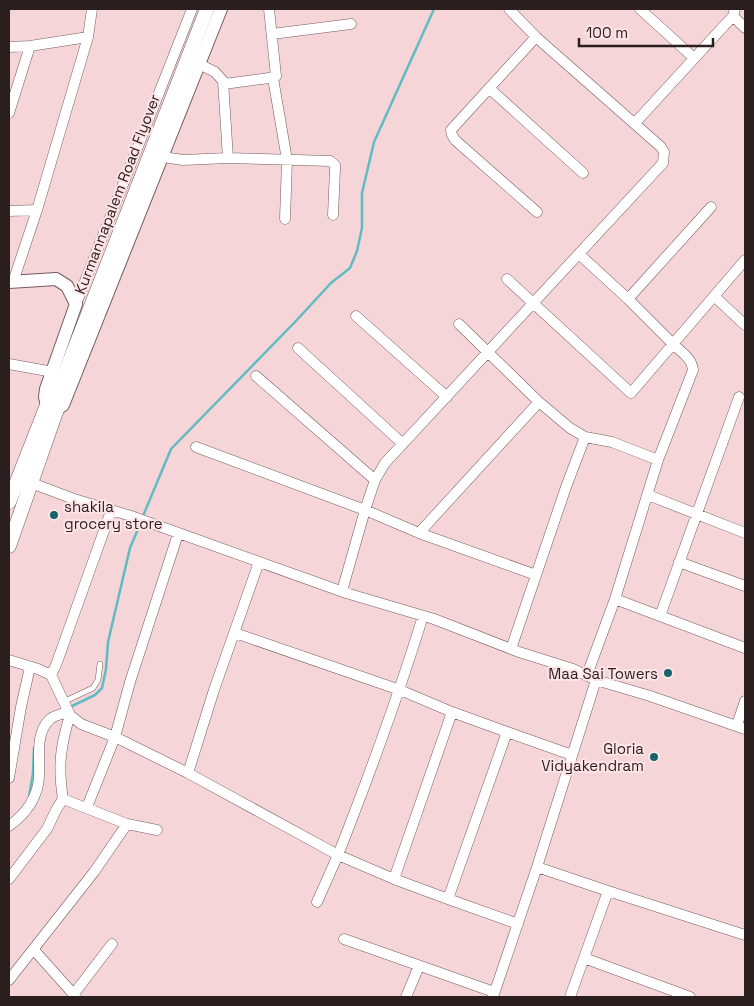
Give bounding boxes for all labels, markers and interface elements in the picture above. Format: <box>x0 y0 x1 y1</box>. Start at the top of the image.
scale bar <box>579 15 713 47</box>
text: 100 m <box>586 23 628 42</box>
street label: Kurmannapalem Road Flyover <box>70 91 164 297</box>
place label: shakila grocery store <box>64 497 163 533</box>
marker: shakila grocery store <box>48 509 60 521</box>
place label: Maa Sai Towers <box>548 664 658 683</box>
marker: Maa Sai Towers <box>662 667 674 679</box>
place label: Gloria Vidyakendram <box>541 739 644 775</box>
marker: Gloria Vidyakendram <box>648 751 660 763</box>

